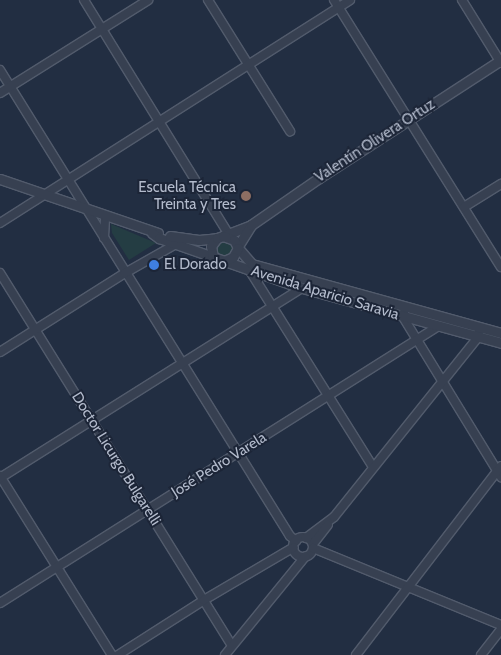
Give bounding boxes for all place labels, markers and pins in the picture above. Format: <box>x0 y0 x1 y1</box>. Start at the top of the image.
place label: Escuela Técnica Treinta y Tres <box>138 178 236 213</box>
marker: Escuela Técnica Treinta y Tres <box>240 190 252 202</box>
place label: El Dorado <box>164 256 227 274</box>
marker: El Dorado <box>148 259 160 271</box>

